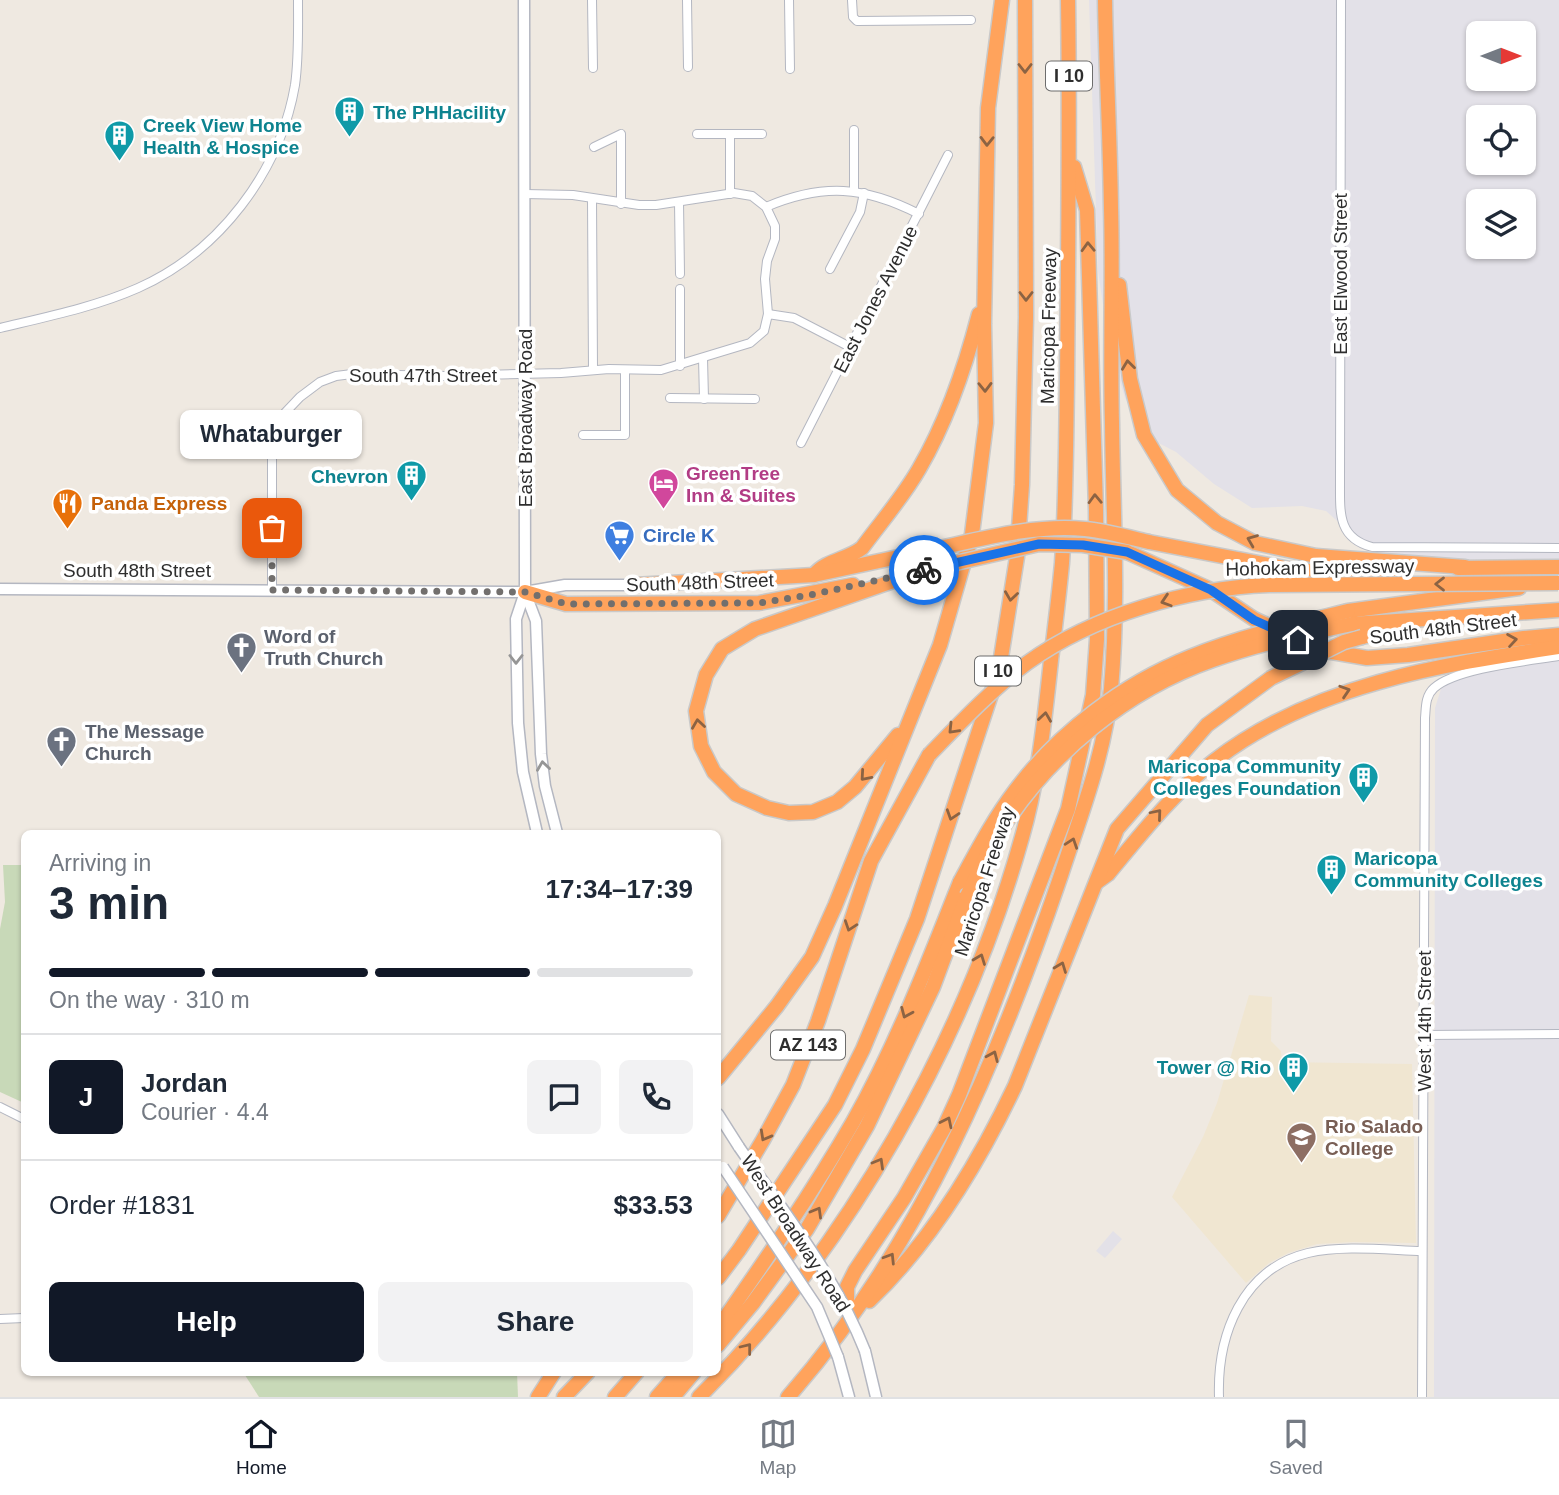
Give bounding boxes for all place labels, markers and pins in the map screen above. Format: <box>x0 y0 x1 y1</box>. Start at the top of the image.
building icon: The PHHacility <box>333 95 367 139</box>
place label: The PHHacility <box>373 102 506 123</box>
place label: Creek View Home Health & Hospice <box>143 115 302 158</box>
building icon: Creek View Home Health & Hospice <box>103 119 137 163</box>
callout: Whataburger <box>181 409 363 458</box>
building icon: Chevron <box>394 459 428 503</box>
place label: GreenTree Inn & Suites <box>686 463 796 506</box>
place label: Chevron <box>311 466 388 487</box>
hotel icon: GreenTree Inn & Suites <box>646 467 680 511</box>
restaurant icon: Panda Express <box>51 486 85 530</box>
place label: Panda Express <box>91 493 227 514</box>
pin <box>242 498 302 558</box>
supermarket icon: Circle K <box>603 518 637 562</box>
place label: Circle K <box>643 525 715 546</box>
pin <box>1268 610 1328 670</box>
place label: Word of Truth Church <box>264 626 383 669</box>
church icon: Word of Truth Church <box>224 630 258 674</box>
place label: The Message Church <box>85 721 204 764</box>
church icon: The Message Church <box>45 725 79 769</box>
place label: Maricopa Community Colleges Foundation <box>1148 756 1341 799</box>
building icon: Maricopa Community Colleges Foundation <box>1347 760 1381 804</box>
place label: Maricopa Community Colleges <box>1354 848 1543 891</box>
building icon: Maricopa Community Colleges <box>1314 852 1348 896</box>
building icon: Tower @ Rio <box>1277 1050 1311 1094</box>
place label: Tower @ Rio <box>1157 1057 1271 1078</box>
place label: Rio Salado College <box>1325 1116 1423 1159</box>
school or university icon: Rio Salado College <box>1285 1120 1319 1164</box>

